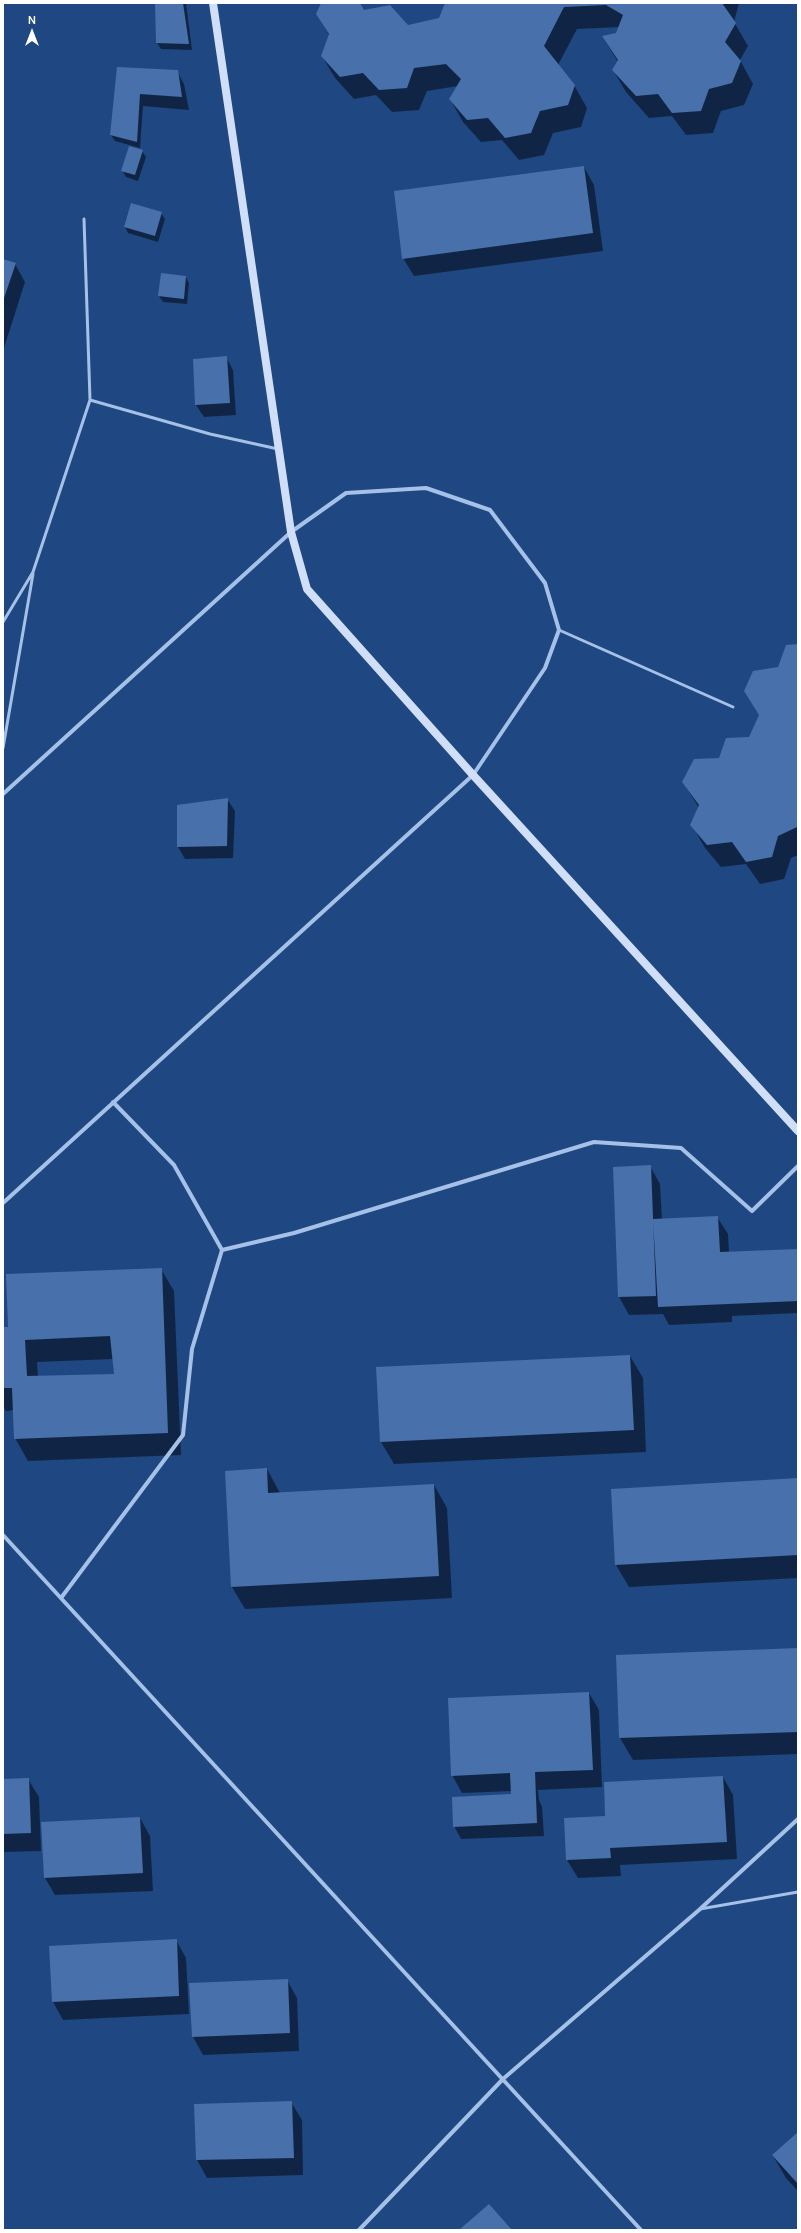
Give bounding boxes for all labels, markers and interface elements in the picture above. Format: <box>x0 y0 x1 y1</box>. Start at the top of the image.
north arrow <box>12 12 52 52</box>
text: N <box>28 12 36 27</box>

